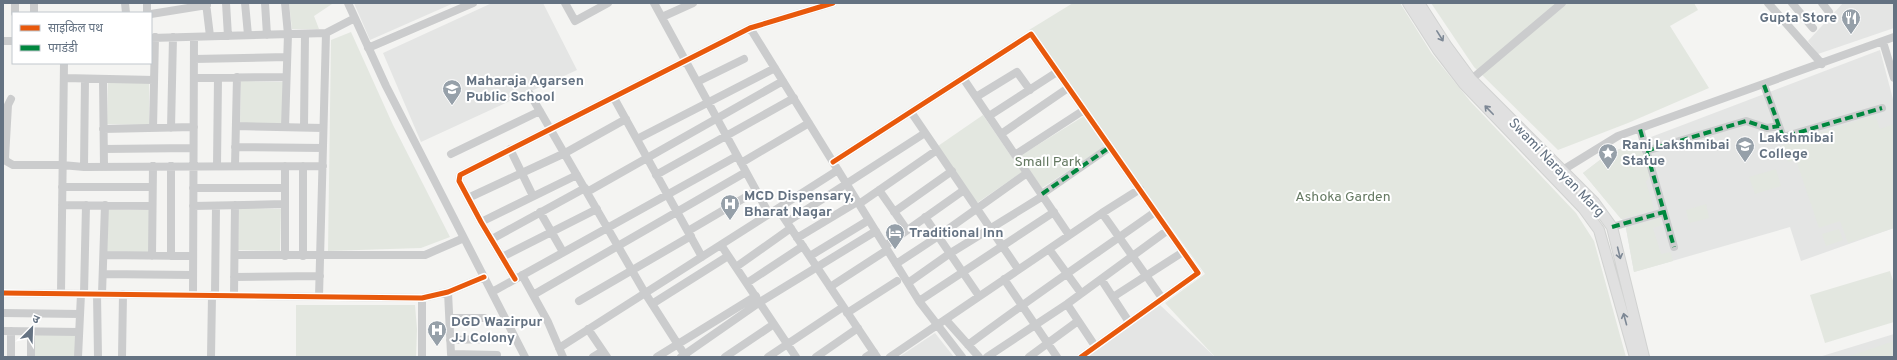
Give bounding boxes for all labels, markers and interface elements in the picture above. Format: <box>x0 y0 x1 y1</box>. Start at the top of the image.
restaurant icon: Gupta Store <box>1840 7 1862 35</box>
place label: Gupta Store <box>1760 10 1837 27</box>
legend <box>12 12 152 64</box>
text: साइकिल पथ <box>48 20 103 37</box>
one-way arrow <box>1437 30 1445 42</box>
text: पगडंडी <box>48 40 78 57</box>
place label: Maharaja Agarsen Public School <box>466 73 584 106</box>
school or university icon: Maharaja Agarsen Public School <box>441 78 463 106</box>
one-way arrow <box>1484 105 1494 115</box>
street label: Swami Narayan Marg <box>1504 115 1608 221</box>
place label: Lakshmibai College <box>1759 130 1834 163</box>
school or university icon: Lakshmibai College <box>1734 135 1756 163</box>
place label: Rani Lakshmibai Statue <box>1622 137 1730 170</box>
place icon: Rani Lakshmibai Statue <box>1597 142 1619 170</box>
park label: Small Park <box>1014 154 1082 171</box>
place label: MCD Dispensary, Bharat Nagar <box>744 188 854 221</box>
park label: Ashoka Garden <box>1295 189 1391 206</box>
hospital icon: MCD Dispensary, Bharat Nagar <box>719 193 741 221</box>
hotel icon: Traditional Inn <box>884 222 906 250</box>
place label: Traditional Inn <box>909 225 1004 242</box>
one-way arrow <box>1615 246 1623 259</box>
north arrow <box>12 308 52 348</box>
text: उ <box>30 312 42 328</box>
one-way arrow <box>1621 313 1628 326</box>
place label: DGD Wazirpur JJ Colony <box>451 314 543 347</box>
hospital icon: DGD Wazirpur JJ Colony <box>426 319 448 347</box>

